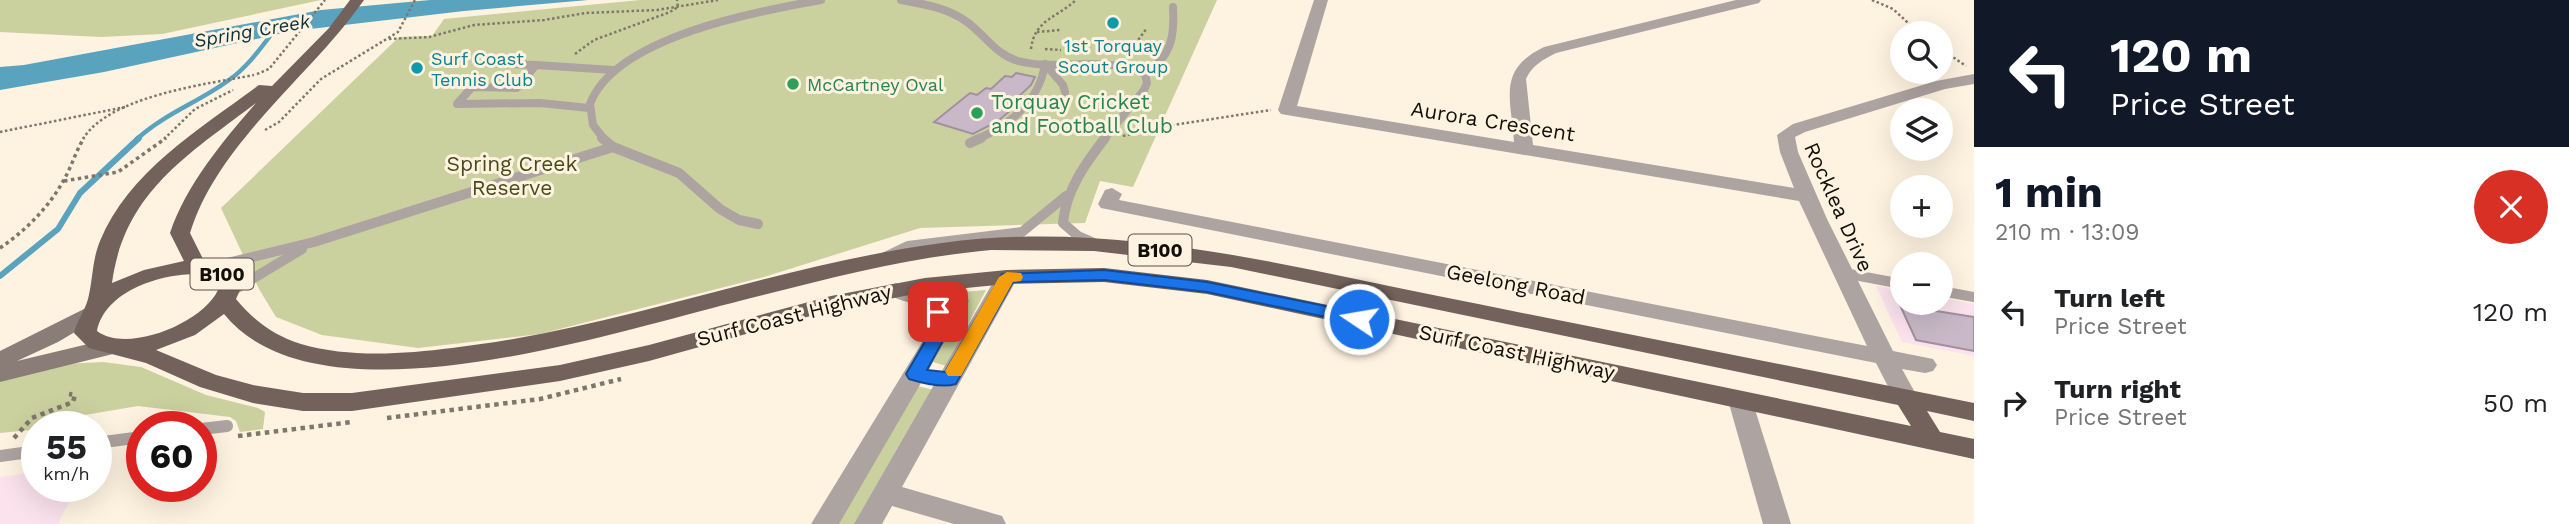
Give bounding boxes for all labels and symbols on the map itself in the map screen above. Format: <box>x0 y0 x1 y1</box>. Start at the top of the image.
water label: Spring Creek <box>192 9 312 53</box>
marker: 1st Torquay Scout Group <box>1105 15 1121 31</box>
place label: 1st Torquay Scout Group <box>1058 35 1168 77</box>
place label: Surf Coast Tennis Club <box>431 48 533 90</box>
marker: Surf Coast Tennis Club <box>409 60 425 76</box>
place label: McCartney Oval <box>807 74 944 95</box>
marker: McCartney Oval <box>785 76 801 92</box>
place label: Torquay Cricket and Football Club <box>991 89 1173 138</box>
street label: Aurora Crescent <box>1409 96 1577 146</box>
marker: Torquay Cricket and Football Club <box>969 105 985 121</box>
street label: Rocklea Drive <box>1799 138 1879 276</box>
park label: Spring Creek Reserve <box>447 151 577 200</box>
road number: B100 <box>1128 234 1192 266</box>
road number: B100 <box>190 258 254 290</box>
street label: Geelong Road <box>1444 258 1588 310</box>
street label: Surf Coast Highway <box>694 279 894 351</box>
pin <box>908 282 968 342</box>
position arrow <box>1322 282 1396 356</box>
street label: Surf Coast Highway <box>1417 319 1617 385</box>
speed limit sign: 60 <box>126 411 217 502</box>

